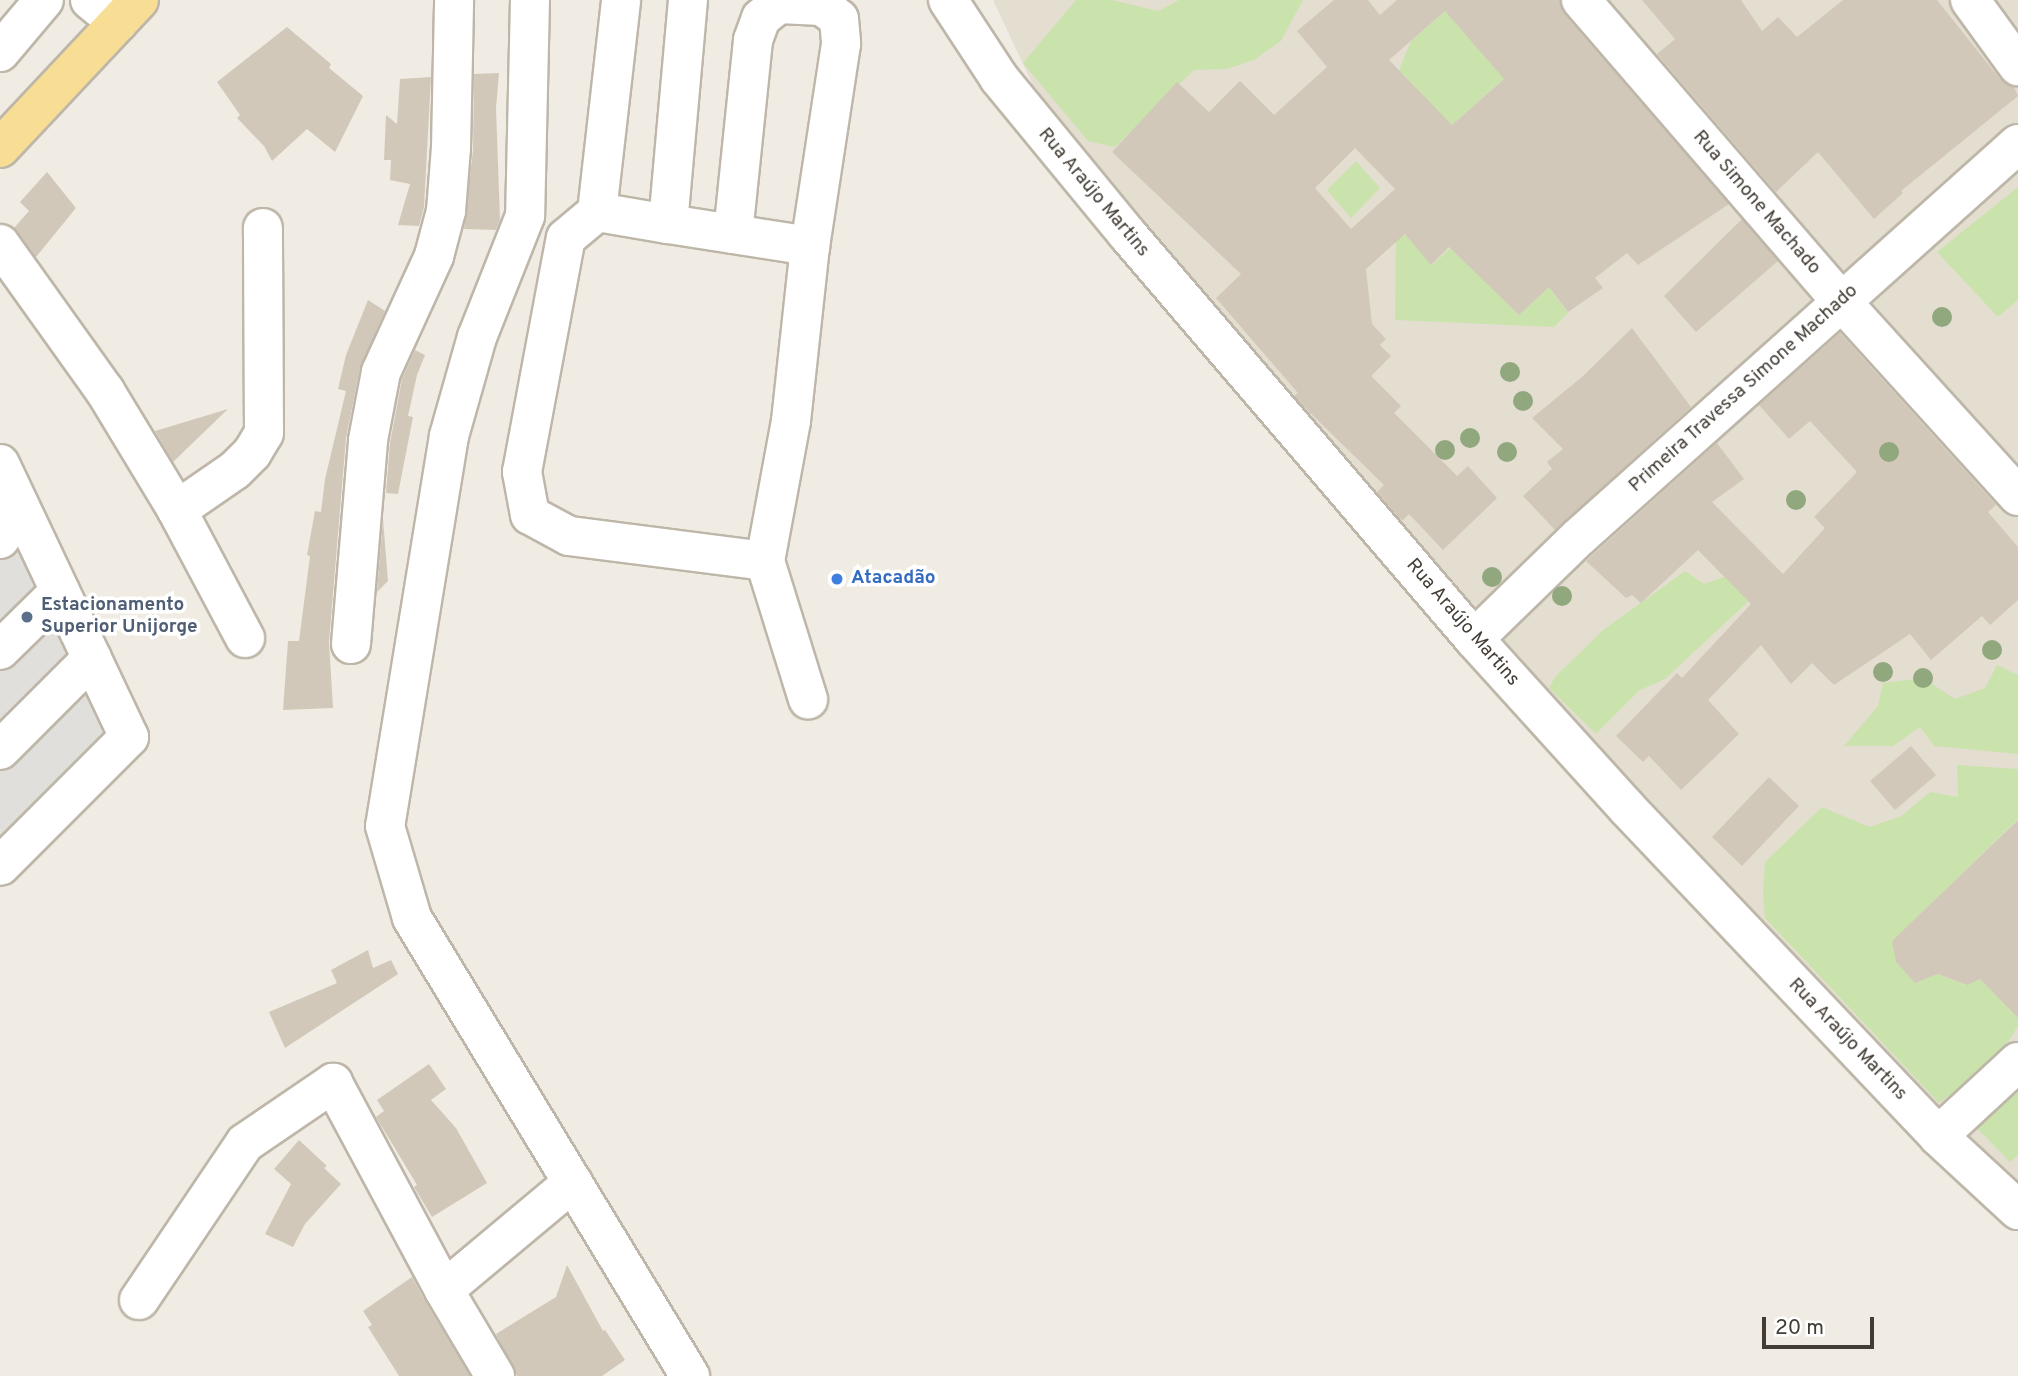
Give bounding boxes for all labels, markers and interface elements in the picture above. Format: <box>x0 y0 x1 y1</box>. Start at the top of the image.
street label: Rua Araújo Martins <box>1032 124 1154 262</box>
street label: Rua Simone Machado <box>1687 126 1825 280</box>
street label: Primeira Travessa Simone Machado <box>1625 280 1863 498</box>
street label: Rua Araújo Martins <box>1400 554 1524 692</box>
place label: Atacadão <box>851 568 936 590</box>
marker: Atacadão <box>829 571 845 587</box>
place label: Estacionamento Superior Unijorge <box>41 595 198 639</box>
marker: Estacionamento Superior Unijorge <box>19 609 35 625</box>
street label: Rua Araújo Martins <box>1783 974 1911 1106</box>
scale bar <box>1766 1302 1878 1346</box>
text: 20 m <box>1775 1315 1824 1342</box>

